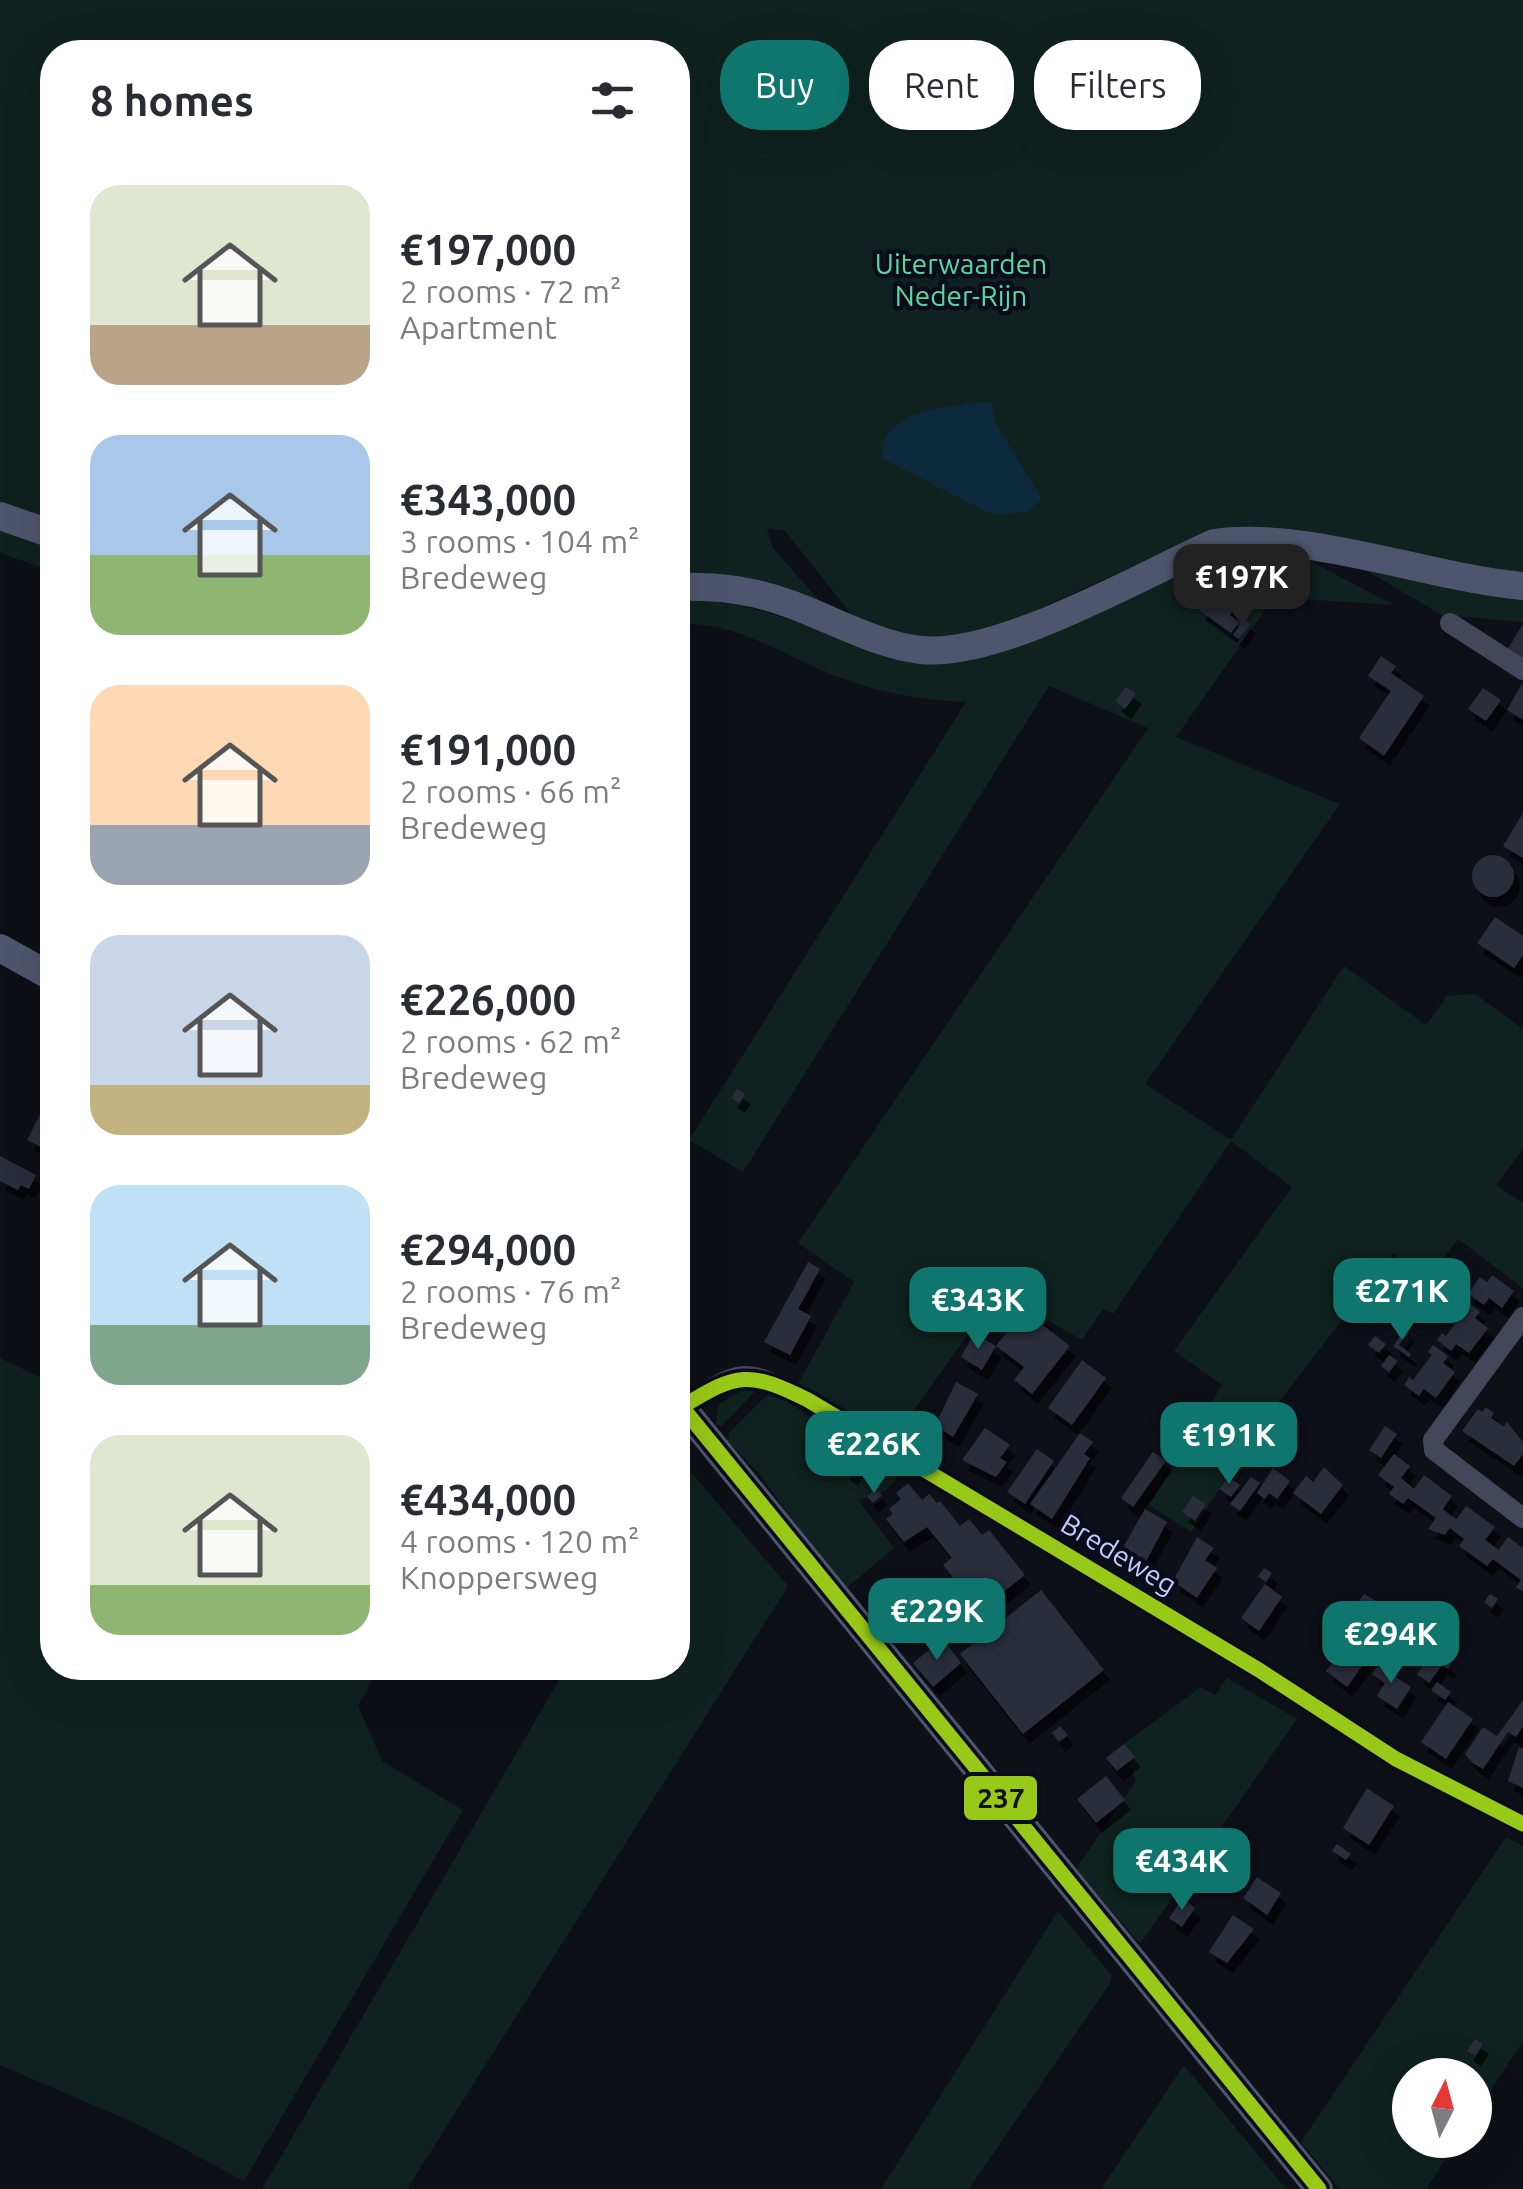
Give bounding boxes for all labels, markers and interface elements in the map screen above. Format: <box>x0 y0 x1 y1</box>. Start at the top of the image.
chip: Buy <box>720 40 849 130</box>
chip: Rent <box>869 40 1014 130</box>
chip: Filters <box>1034 40 1201 130</box>
icon: filters <box>585 73 640 128</box>
text: 8 homes <box>90 77 254 124</box>
icon: home <box>170 225 290 345</box>
text: €197,000 <box>400 226 576 273</box>
park label: Uiterwaarden Neder-Rijn <box>875 248 1047 311</box>
text: 2 rooms · 72 m² <box>400 273 621 309</box>
text: Apartment <box>400 309 557 345</box>
icon: home <box>170 475 290 595</box>
text: €343,000 <box>400 476 576 523</box>
text: 3 rooms · 104 m² <box>400 523 640 559</box>
pin: €197K <box>1172 544 1312 629</box>
text: €197K <box>1195 558 1289 594</box>
text: Bredeweg <box>400 559 547 595</box>
icon: home <box>170 725 290 845</box>
text: €191,000 <box>400 726 576 773</box>
text: 2 rooms · 66 m² <box>400 773 621 809</box>
text: Bredeweg <box>400 809 547 845</box>
icon: home <box>170 975 290 1095</box>
text: €226,000 <box>400 976 576 1023</box>
text: 2 rooms · 62 m² <box>400 1023 621 1059</box>
text: Bredeweg <box>400 1059 547 1095</box>
icon: home <box>170 1225 290 1345</box>
text: €294,000 <box>400 1226 576 1273</box>
pin: €271K <box>1332 1258 1472 1343</box>
pin: €343K <box>908 1267 1048 1352</box>
text: €271K <box>1355 1272 1449 1308</box>
text: 2 rooms · 76 m² <box>400 1273 621 1309</box>
text: €343K <box>931 1281 1025 1317</box>
text: Bredeweg <box>400 1309 547 1345</box>
pin: €191K <box>1159 1402 1299 1487</box>
pin: €226K <box>804 1411 944 1496</box>
text: €191K <box>1182 1416 1276 1452</box>
text: €226K <box>827 1425 921 1461</box>
icon: home <box>170 1475 290 1595</box>
text: €434,000 <box>400 1476 576 1523</box>
street label: Bredeweg <box>1056 1507 1182 1600</box>
text: 4 rooms · 120 m² <box>400 1523 640 1559</box>
text: Knoppersweg <box>400 1559 598 1595</box>
pin: €229K <box>867 1578 1007 1663</box>
text: €229K <box>890 1592 984 1628</box>
pin: €294K <box>1321 1601 1461 1686</box>
text: €294K <box>1344 1615 1438 1651</box>
line badge: 237 <box>962 1774 1039 1822</box>
text: 237 <box>977 1782 1025 1813</box>
pin: €434K <box>1112 1828 1252 1913</box>
text: €434K <box>1135 1842 1229 1878</box>
north arrow <box>1392 2058 1492 2158</box>
map controls <box>1392 2058 1492 2158</box>

